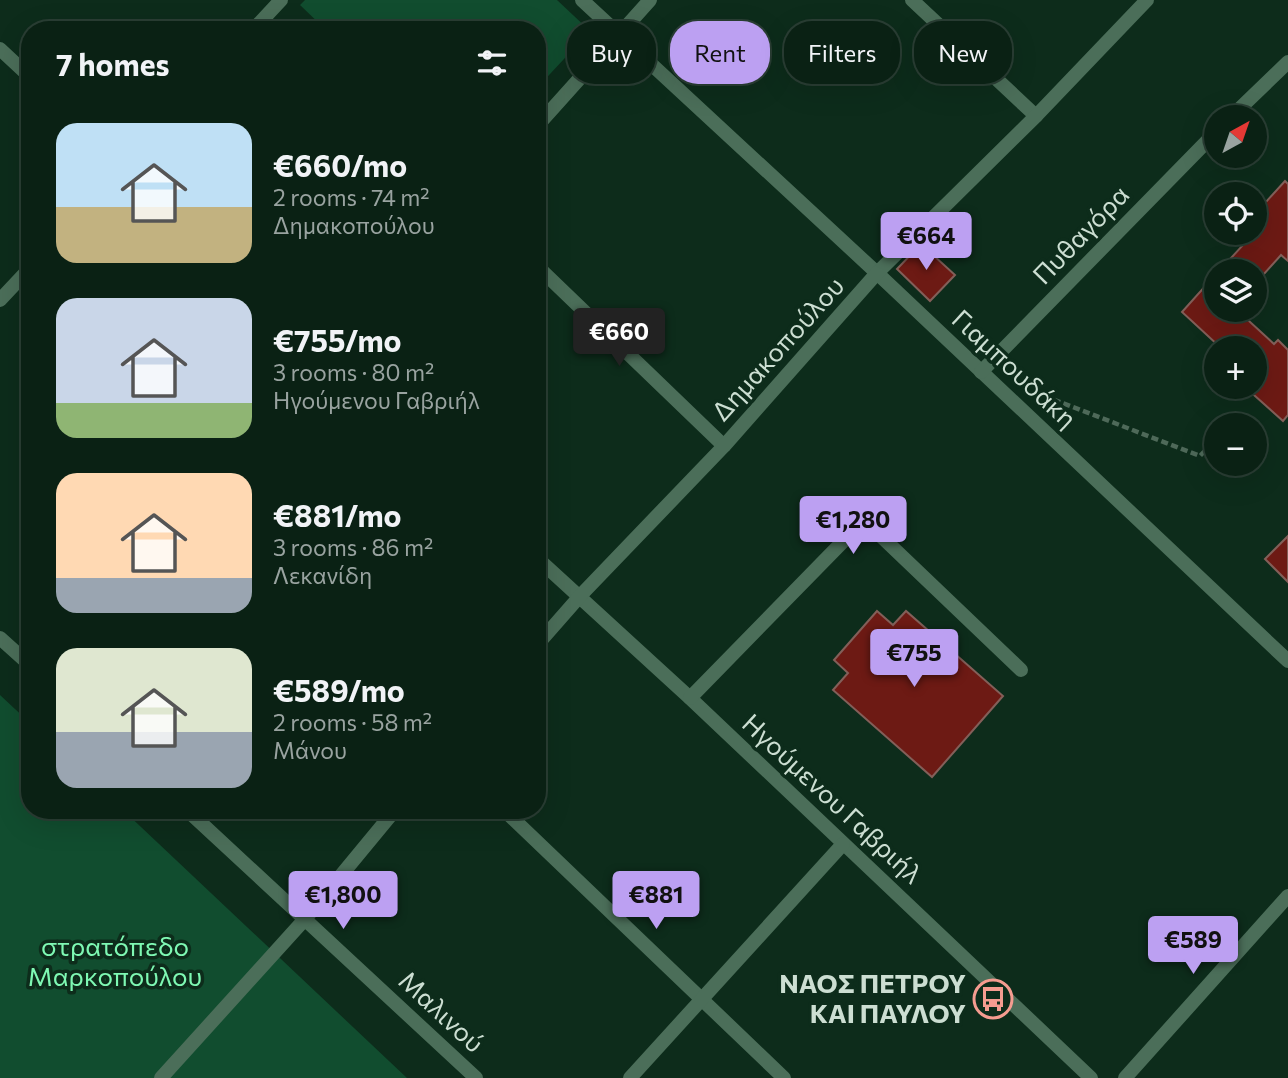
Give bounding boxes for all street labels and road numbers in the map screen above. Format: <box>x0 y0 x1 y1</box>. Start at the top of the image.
street label: Πυθαγόρα <box>1025 178 1134 290</box>
street label: Δημακοπούλου <box>704 270 850 426</box>
street label: Γιαμπουδάκη <box>947 303 1084 433</box>
street label: Ηγούμενου Γαβριήλ <box>737 707 929 889</box>
street label: Μαλινού <box>393 964 491 1058</box>

